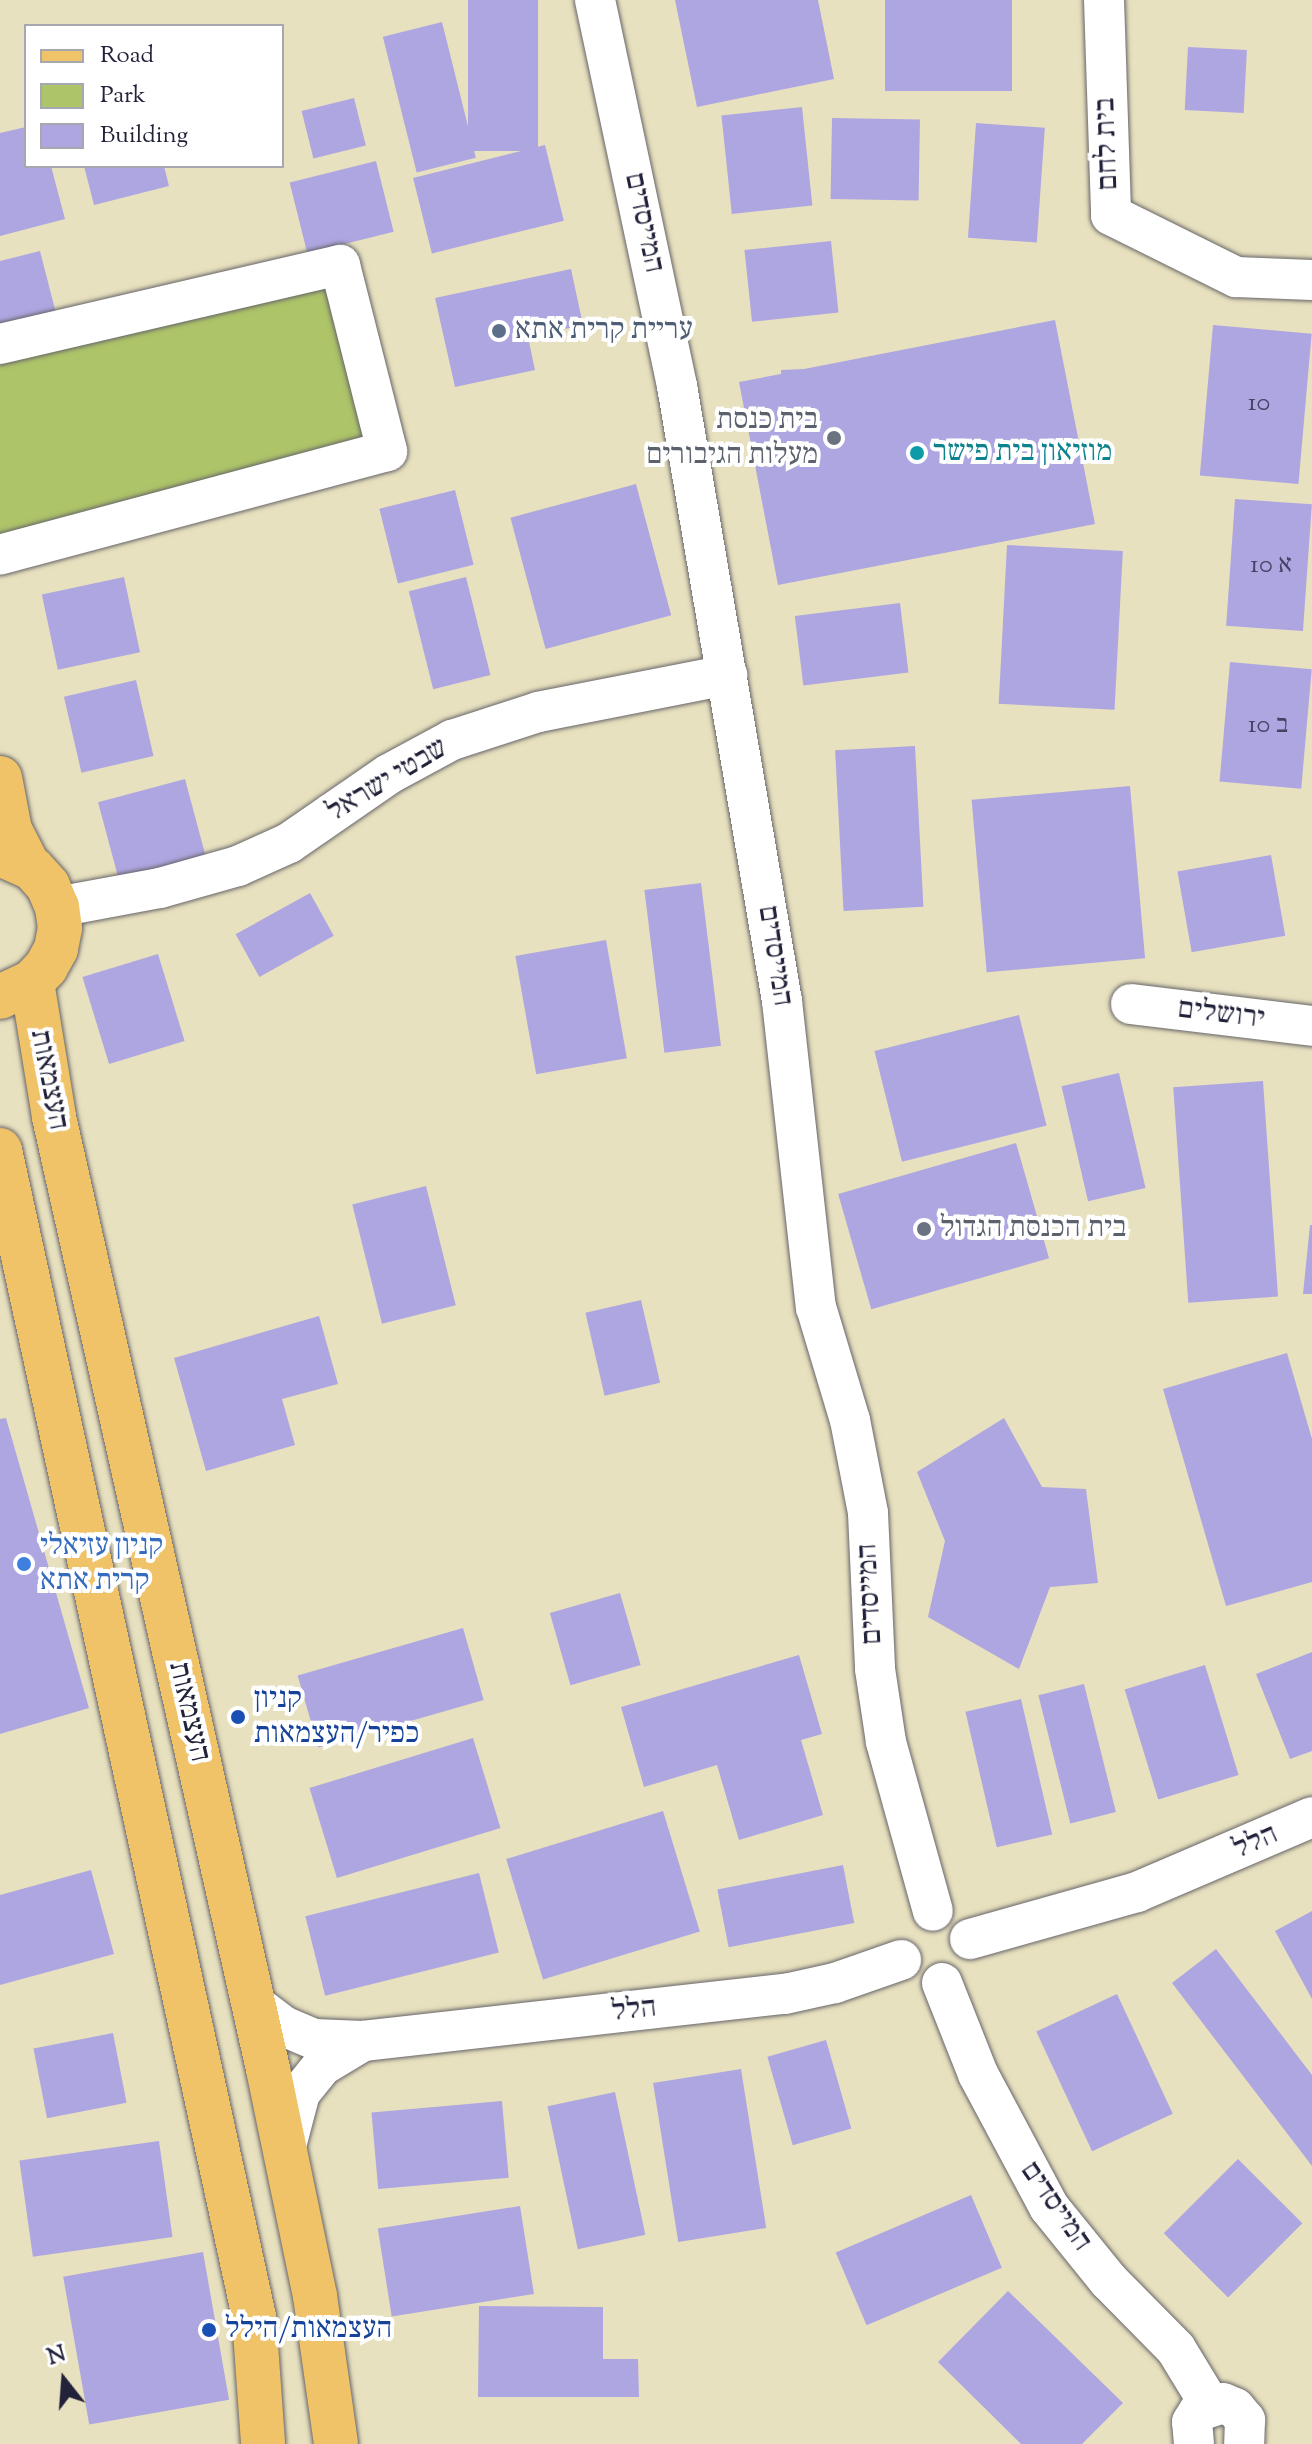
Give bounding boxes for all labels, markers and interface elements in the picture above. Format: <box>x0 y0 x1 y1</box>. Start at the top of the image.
legend <box>24 24 284 168</box>
text: Road <box>100 39 154 73</box>
text: Park <box>100 79 146 113</box>
street label: בית לחם <box>1088 97 1128 191</box>
text: Building <box>100 119 188 153</box>
street label: המייסדים <box>615 170 671 276</box>
place label: עריית קרית אתא <box>515 313 693 349</box>
marker: עריית קרית אתא <box>490 322 508 340</box>
house number: 10 <box>1248 388 1270 420</box>
place label: בית כנסת מעלות הגיבורים <box>646 403 818 474</box>
marker: בית כנסת מעלות הגיבורים <box>825 429 843 447</box>
place label: מוזיאון בית פישר <box>933 435 1112 471</box>
marker: מוזיאון בית פישר <box>908 444 926 462</box>
house number: 10 א <box>1250 550 1292 582</box>
house number: 10 ב <box>1248 710 1288 742</box>
street label: שבטי ישראל <box>321 731 455 831</box>
street label: המייסדים <box>748 903 800 1009</box>
street label: ירושלים <box>1175 992 1267 1038</box>
street label: העצמאות <box>21 1027 75 1133</box>
place label: בית הכנסת הגדול <box>940 1211 1127 1247</box>
marker: בית הכנסת הגדול <box>915 1220 933 1238</box>
place label: קניון עזיאלי קרית אתא <box>40 1529 163 1600</box>
street label: המייסדים <box>850 1542 892 1646</box>
marker: קניון עזיאלי קרית אתא <box>15 1555 33 1573</box>
street label: העצמאות <box>159 1659 217 1765</box>
place label: קניון כפיר/העצמאות <box>254 1682 419 1752</box>
marker: קניון כפיר/העצמאות <box>229 1708 247 1726</box>
street label: הלל <box>1228 1817 1284 1869</box>
street label: הלל <box>610 1991 658 2031</box>
street label: המייסדים <box>1011 2155 1099 2259</box>
place label: העצמאות/הילל <box>225 2312 392 2348</box>
marker: העצמאות/הילל <box>200 2321 218 2339</box>
text: N <box>44 2339 70 2375</box>
north arrow <box>24 2340 104 2420</box>

